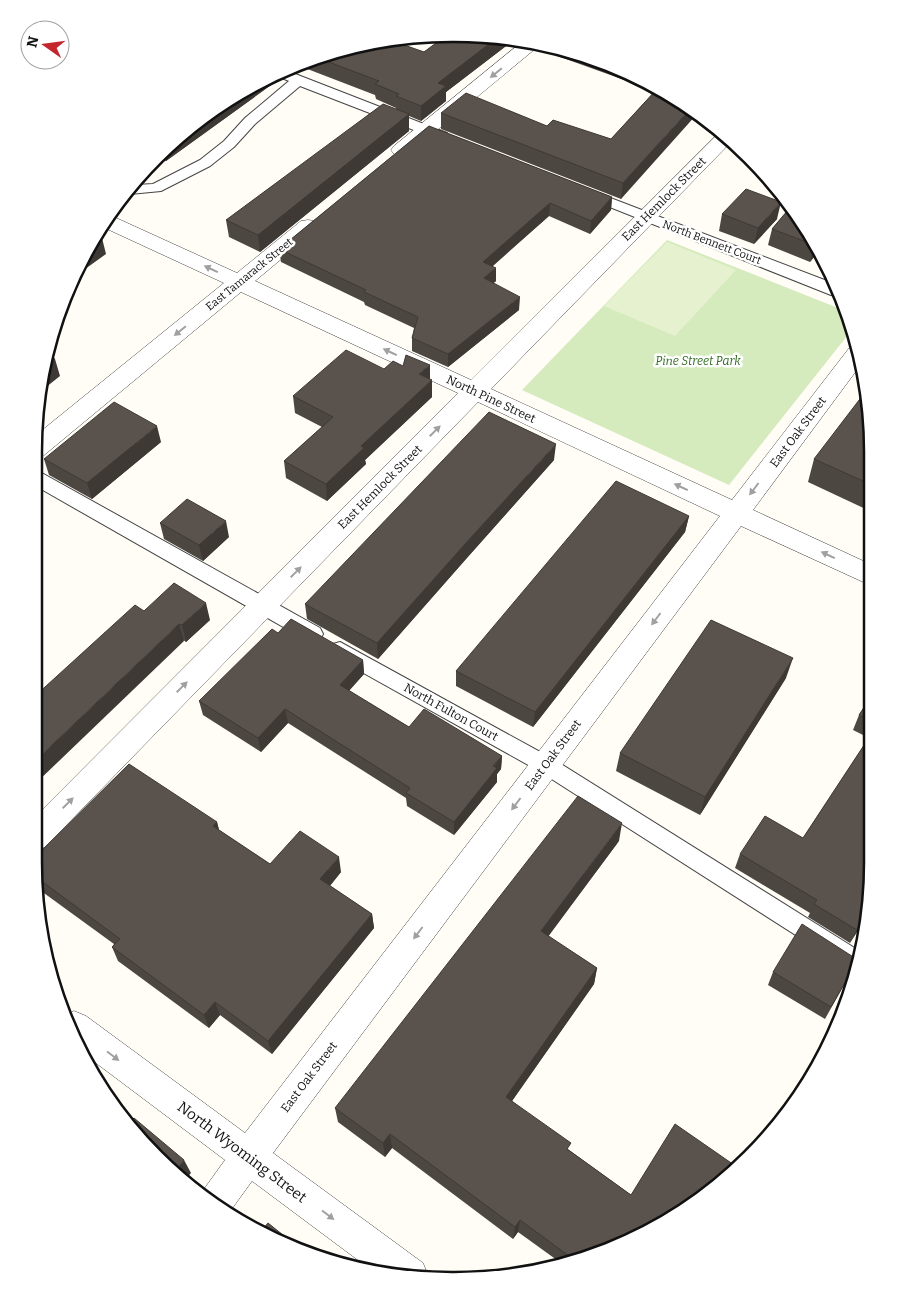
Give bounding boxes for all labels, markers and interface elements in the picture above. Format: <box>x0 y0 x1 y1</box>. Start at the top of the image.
north arrow <box>20 20 70 70</box>
text: N <box>23 34 42 49</box>
one-way arrow <box>489 67 502 78</box>
street label: East Hemlock Street <box>619 154 709 244</box>
street label: North Bennett Court <box>661 218 763 267</box>
street label: East Tamarack Street <box>203 235 295 313</box>
one-way arrow <box>204 264 218 272</box>
one-way arrow <box>174 325 187 336</box>
one-way arrow <box>383 347 397 355</box>
park label: Pine Street Park <box>655 354 741 368</box>
street label: North Pine Street <box>444 372 538 426</box>
street label: East Oak Street <box>767 393 829 470</box>
one-way arrow <box>429 425 441 437</box>
street label: East Hemlock Street <box>335 442 425 532</box>
one-way arrow <box>674 482 688 490</box>
one-way arrow <box>749 482 760 495</box>
one-way arrow <box>821 551 835 559</box>
one-way arrow <box>290 566 302 578</box>
one-way arrow <box>651 612 662 625</box>
street label: North Fulton Court <box>401 680 501 744</box>
one-way arrow <box>176 682 188 694</box>
street label: East Oak Street <box>522 716 584 793</box>
one-way arrow <box>62 797 74 809</box>
one-way arrow <box>511 797 521 811</box>
one-way arrow <box>413 927 423 940</box>
street label: East Oak Street <box>278 1038 340 1115</box>
one-way arrow <box>106 1051 120 1061</box>
street label: North Wyoming Street <box>174 1098 311 1207</box>
one-way arrow <box>321 1210 334 1221</box>

